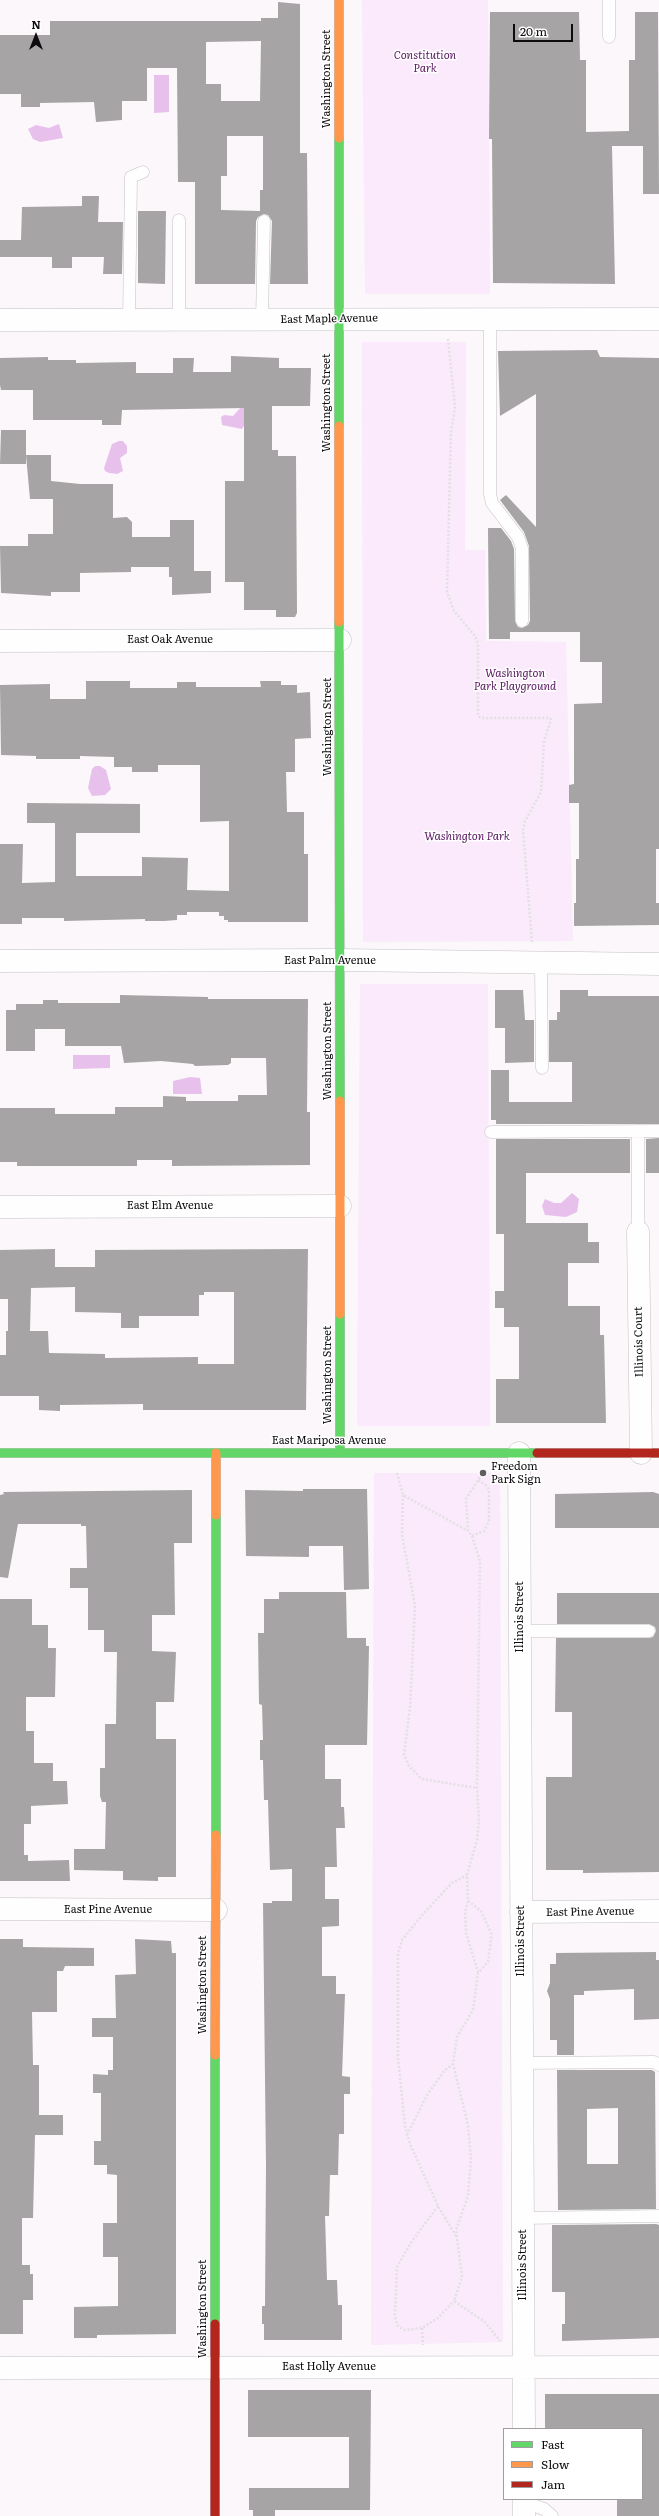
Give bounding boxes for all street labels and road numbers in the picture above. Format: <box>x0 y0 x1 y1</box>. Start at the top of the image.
street label: Washington Street <box>320 30 334 128</box>
street label: East Maple Avenue <box>280 312 378 326</box>
street label: Washington Street <box>320 354 334 452</box>
street label: East Oak Avenue <box>127 633 213 647</box>
street label: Washington Street <box>321 678 335 776</box>
street label: East Palm Avenue <box>284 954 376 968</box>
street label: Washington Street <box>321 1002 335 1100</box>
street label: East Elm Avenue <box>127 1199 213 1213</box>
street label: Illinois Court <box>632 1307 646 1377</box>
street label: Washington Street <box>321 1326 335 1424</box>
street label: East Mariposa Avenue <box>272 1434 386 1448</box>
street label: Illinois Street <box>513 1581 527 1653</box>
street label: East Pine Avenue <box>64 1903 152 1917</box>
street label: Illinois Street <box>514 1905 528 1977</box>
street label: East Pine Avenue <box>546 1905 634 1919</box>
street label: Washington Street <box>196 1936 210 2034</box>
street label: Illinois Street <box>516 2229 530 2301</box>
street label: Washington Street <box>196 2260 210 2358</box>
street label: East Holly Avenue <box>282 2360 376 2374</box>

